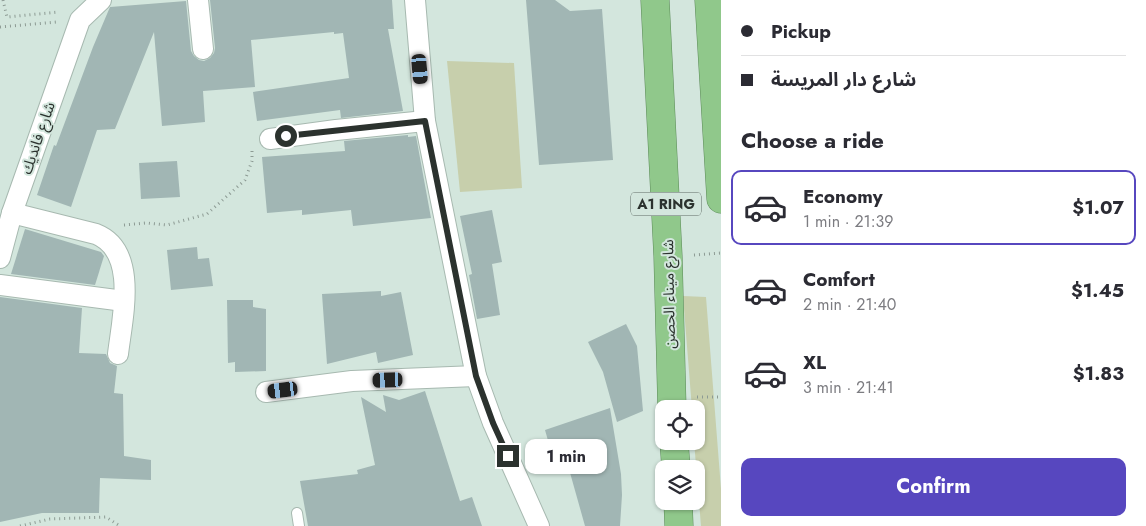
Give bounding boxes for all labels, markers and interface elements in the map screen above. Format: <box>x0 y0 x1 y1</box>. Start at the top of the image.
text: Pickup <box>771 18 831 45</box>
car <box>411 53 428 85</box>
text: شارع دار المريسة <box>771 66 916 93</box>
street label: شارع فانديك <box>15 99 62 177</box>
text: Choose a ride <box>741 124 884 156</box>
route start <box>275 125 297 147</box>
text: Economy <box>803 183 883 210</box>
icon: car <box>743 185 788 230</box>
road number: A1 RING <box>631 192 701 215</box>
text: $1.07 <box>1072 194 1124 221</box>
text: 1 min · 21:39 <box>803 210 894 233</box>
street label: شارع ميناء الحصن <box>657 239 682 349</box>
text: Comfort <box>803 266 875 293</box>
icon: car <box>743 268 788 313</box>
text: $1.45 <box>1071 277 1124 304</box>
text: 2 min · 21:40 <box>803 293 896 316</box>
text: XL <box>803 349 826 376</box>
icon: car <box>743 351 788 396</box>
text: $1.83 <box>1073 360 1124 387</box>
car <box>372 372 403 388</box>
text: 3 min · 21:41 <box>803 376 894 399</box>
car <box>267 381 298 399</box>
map controls <box>655 400 705 510</box>
button: locate <box>655 400 705 450</box>
callout: 1 min <box>526 438 608 474</box>
route end <box>497 445 519 467</box>
text: 1 min <box>546 445 586 468</box>
button: Confirm <box>741 458 1126 516</box>
button: layers <box>655 460 705 510</box>

